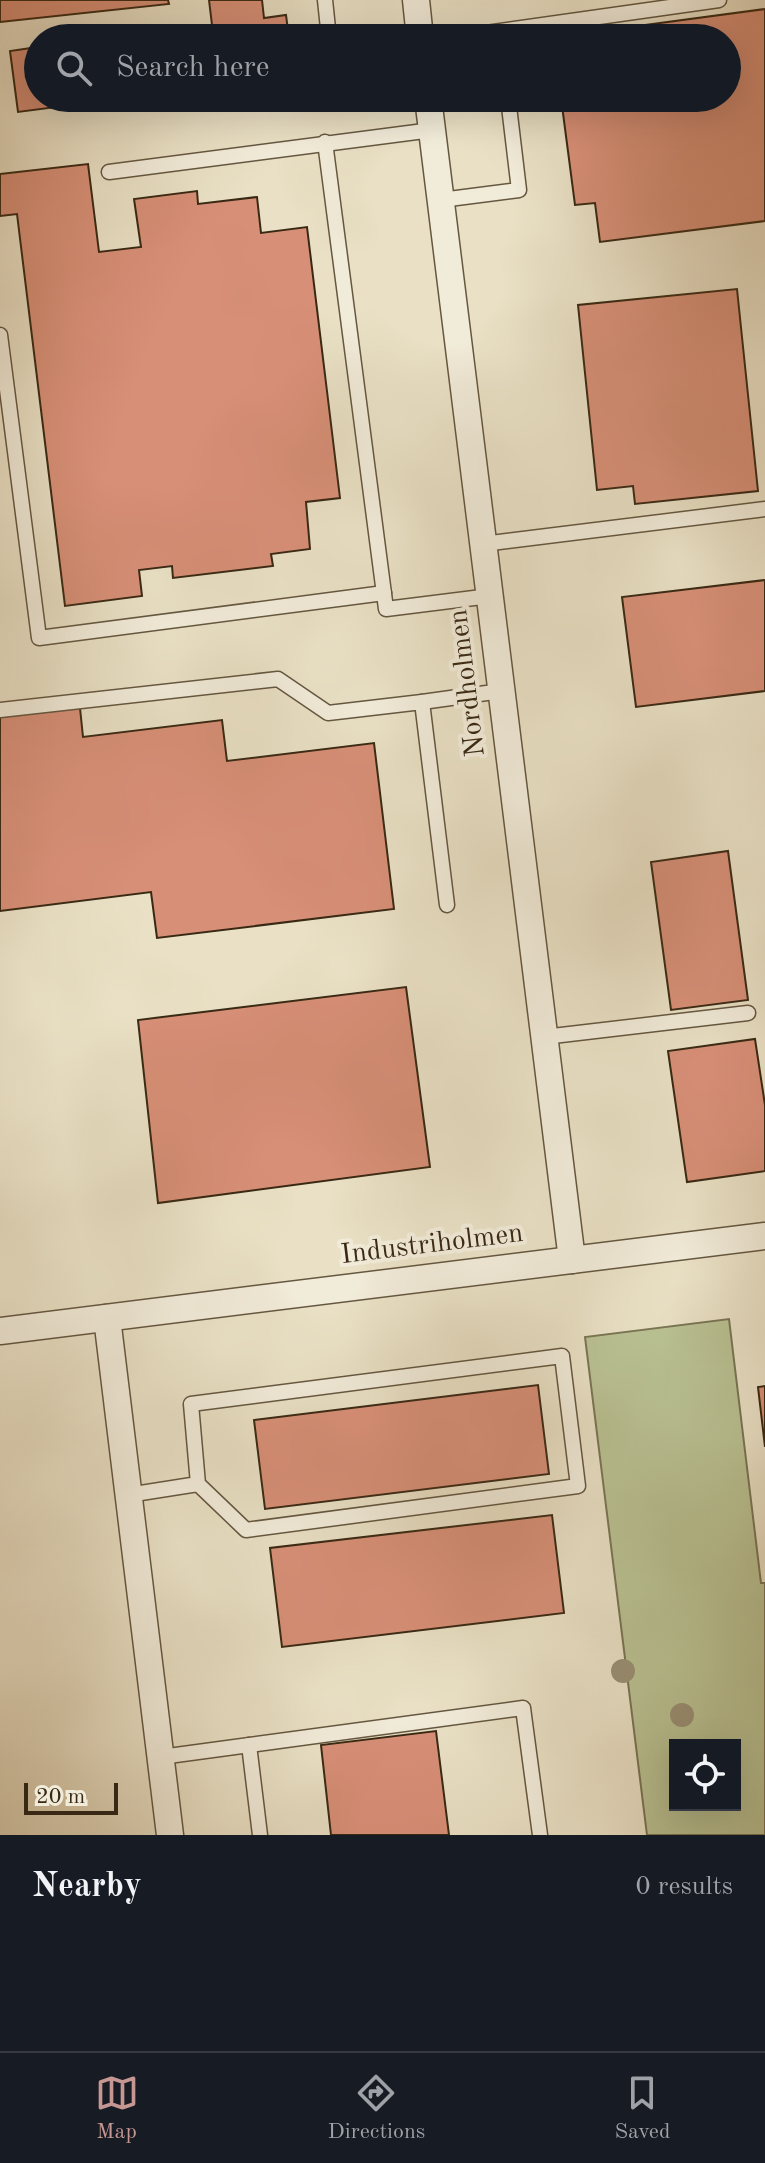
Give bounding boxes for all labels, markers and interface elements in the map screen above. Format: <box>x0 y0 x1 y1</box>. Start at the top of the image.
search box <box>24 24 741 112</box>
icon: search <box>52 46 96 90</box>
text: Search here <box>116 53 270 83</box>
street label: Nordholmen <box>445 608 491 758</box>
street label: Industriholmen <box>339 1220 525 1270</box>
map controls <box>669 1739 741 1811</box>
button: locate <box>669 1739 741 1811</box>
scale bar <box>24 1779 118 1815</box>
text: 20 m <box>36 1786 85 1808</box>
text: Nearby <box>32 1870 142 1904</box>
text: 0 results <box>635 1874 733 1900</box>
tab: Map <box>95 2071 139 2146</box>
tab: Directions <box>328 2071 425 2146</box>
tab: Saved <box>614 2071 670 2146</box>

